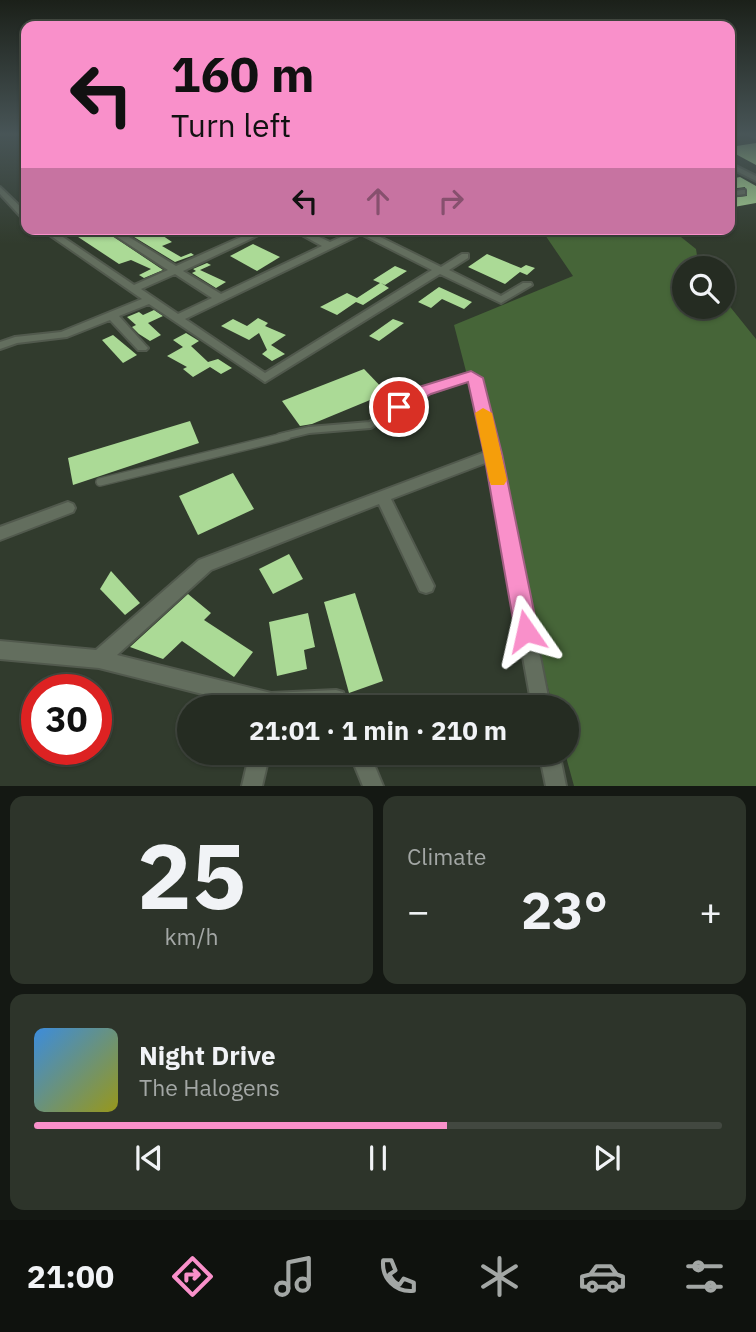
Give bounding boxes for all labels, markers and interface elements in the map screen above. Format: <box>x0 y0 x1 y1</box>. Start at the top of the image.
text: 160 m <box>171 42 315 105</box>
icon: left <box>56 49 147 140</box>
text: Turn left <box>171 104 291 146</box>
icon: left <box>286 182 324 220</box>
icon: ahead <box>359 182 397 220</box>
icon: right <box>432 182 470 220</box>
map controls <box>672 256 735 319</box>
button: search <box>672 256 735 319</box>
pin <box>369 377 429 437</box>
icon: arrive <box>380 388 418 426</box>
position arrow <box>489 594 563 668</box>
speed limit sign: 30 <box>21 674 112 765</box>
text: 21:01 · 1 min · 210 m <box>249 713 507 747</box>
text: 25 <box>137 816 246 934</box>
text: Climate <box>407 841 486 871</box>
text: 23° <box>521 876 608 943</box>
text: − <box>407 886 430 935</box>
text: + <box>699 886 722 935</box>
text: km/h <box>164 921 219 951</box>
text: Night Drive <box>139 1038 276 1072</box>
text: The Halogens <box>139 1072 280 1102</box>
icon: previous <box>130 1139 168 1177</box>
icon: pause <box>359 1139 397 1177</box>
icon: next <box>588 1139 626 1177</box>
icon: directions <box>168 1252 217 1301</box>
icon: music <box>270 1252 319 1301</box>
icon: phone <box>373 1252 422 1301</box>
icon: climate <box>475 1252 524 1301</box>
icon: car <box>578 1252 627 1301</box>
icon: filters <box>680 1252 729 1301</box>
text: 21:00 <box>27 1255 114 1297</box>

